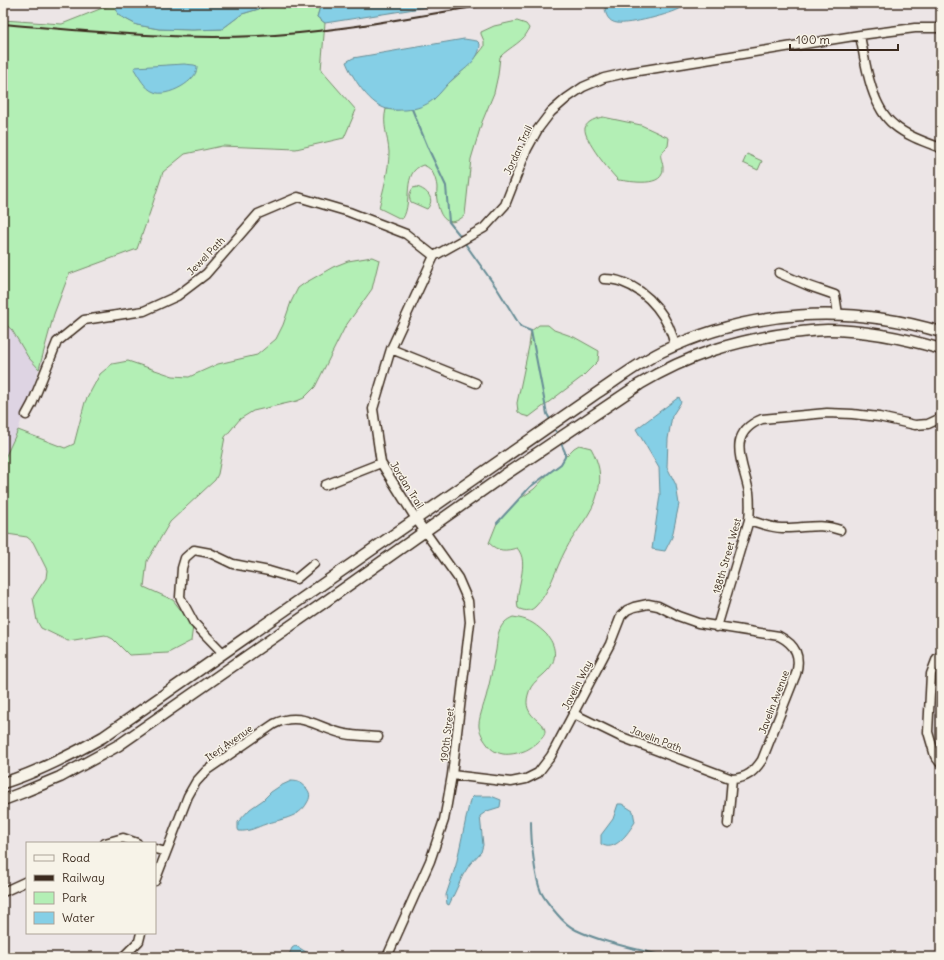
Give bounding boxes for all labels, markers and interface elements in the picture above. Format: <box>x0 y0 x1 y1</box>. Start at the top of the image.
scale bar <box>790 26 898 52</box>
text: 100 m <box>796 32 830 47</box>
street label: Jordan Trail <box>501 123 535 177</box>
street label: Jewel Path <box>184 234 228 278</box>
street label: Jordan Trail <box>387 459 427 511</box>
street label: 188th Street West <box>710 516 744 595</box>
street label: Javelin Way <box>559 658 595 712</box>
street label: Javelin Avenue <box>756 668 792 736</box>
street label: 190th Street <box>437 707 457 763</box>
street label: Iteri Avenue <box>203 722 255 764</box>
street label: Javelin Path <box>628 723 684 755</box>
legend <box>26 842 156 934</box>
text: Road <box>62 850 90 865</box>
text: Railway <box>62 870 105 885</box>
text: Park <box>62 890 87 905</box>
text: Water <box>62 910 95 925</box>

